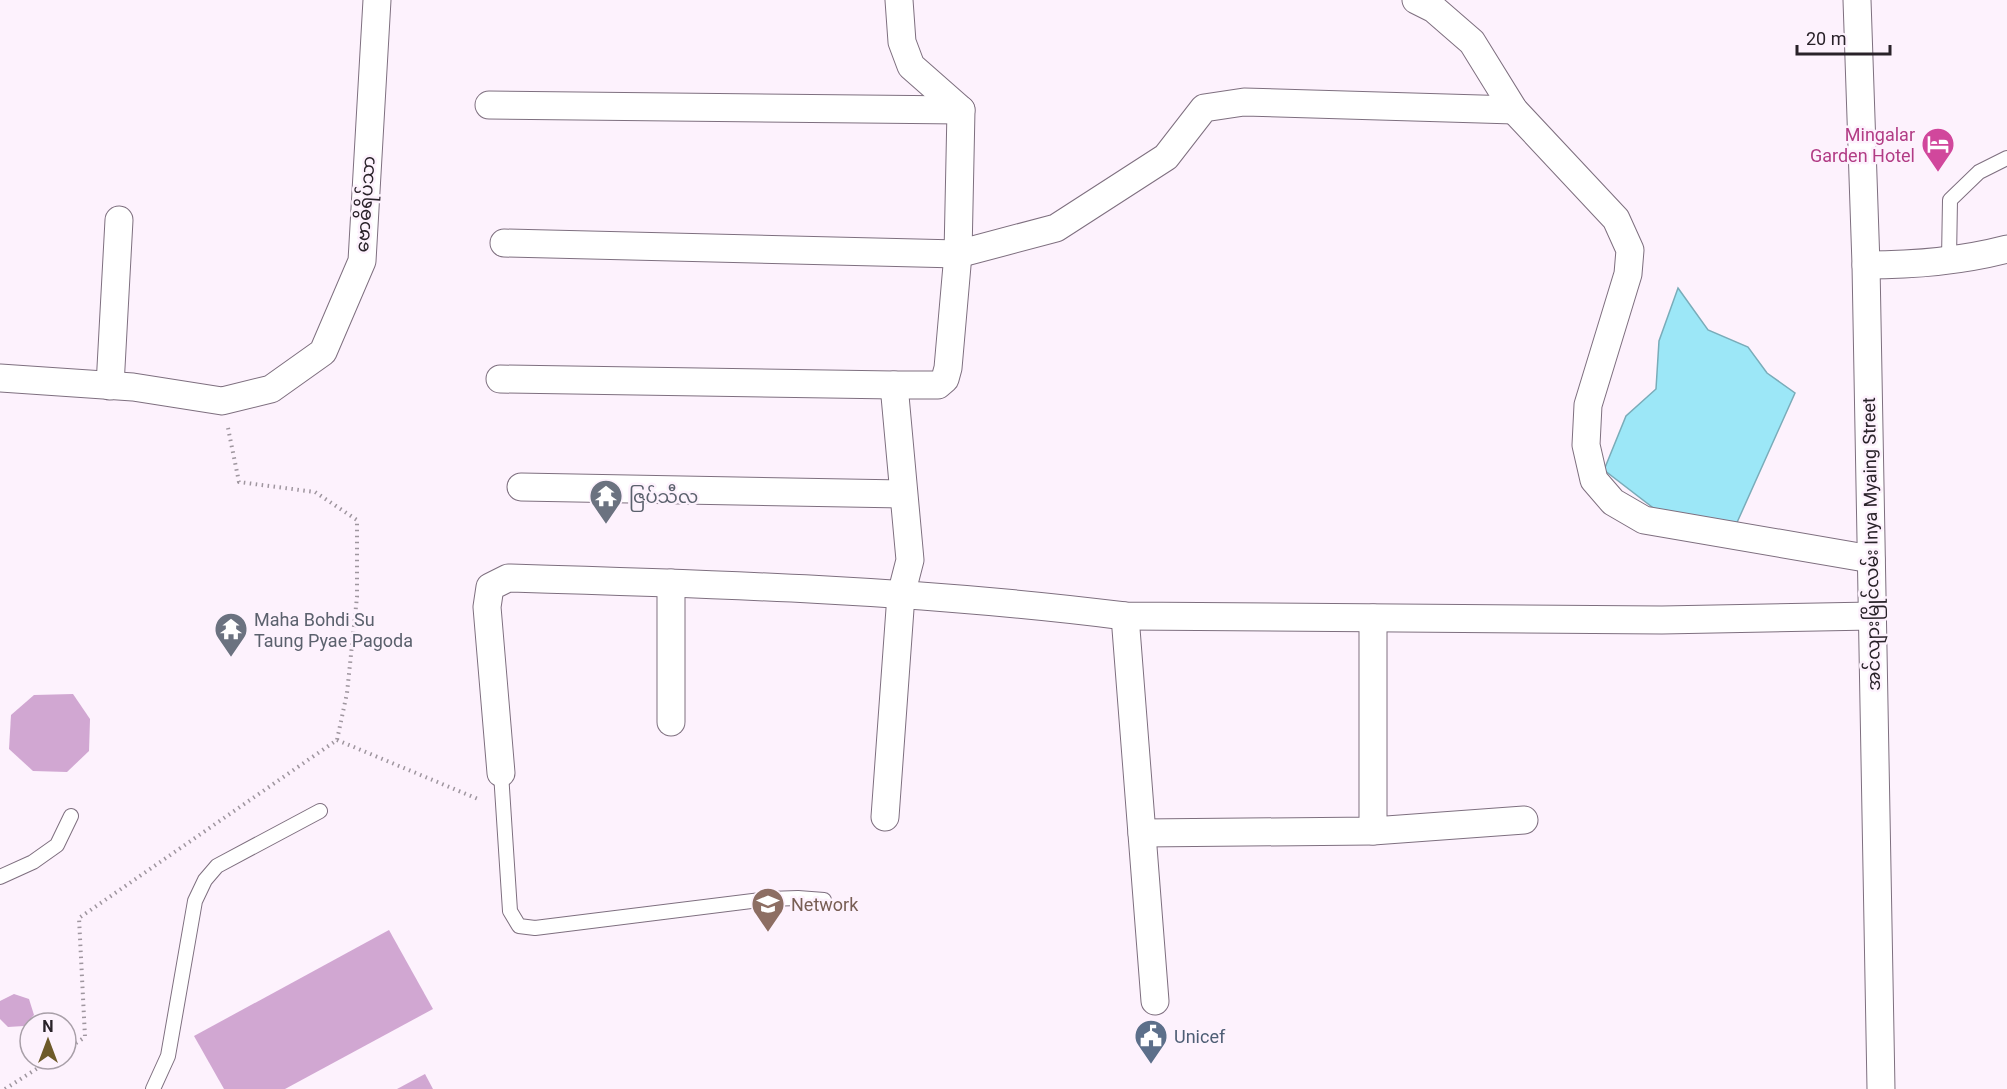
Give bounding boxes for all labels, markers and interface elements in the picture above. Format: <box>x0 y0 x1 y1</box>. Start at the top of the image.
scale bar <box>1797 18 1890 56</box>
text: 20 m <box>1806 28 1846 49</box>
place label: Mingalar Garden Hotel <box>1810 124 1915 166</box>
hotel icon: Mingalar Garden Hotel <box>1920 126 1956 173</box>
street label: ဗောဓိရိပ်သာ <box>348 155 384 253</box>
street label: အင်လျားမြိုင်လမ်း Inya Myaing Street <box>1855 397 1889 691</box>
temple icon: ဇြပ်သီလ <box>588 478 624 525</box>
place label: ဇြပ်သီလ <box>629 483 698 512</box>
place label: Maha Bohdi Su Taung Pyae Pagoda <box>254 609 413 651</box>
temple icon: Maha Bohdi Su Taung Pyae Pagoda <box>213 611 249 658</box>
school or university icon: Network <box>750 886 786 933</box>
place label: Network <box>791 894 859 915</box>
north arrow <box>18 1011 78 1071</box>
text: N <box>42 1017 54 1036</box>
public building icon: Unicef <box>1133 1018 1169 1065</box>
place label: Unicef <box>1174 1026 1226 1047</box>

